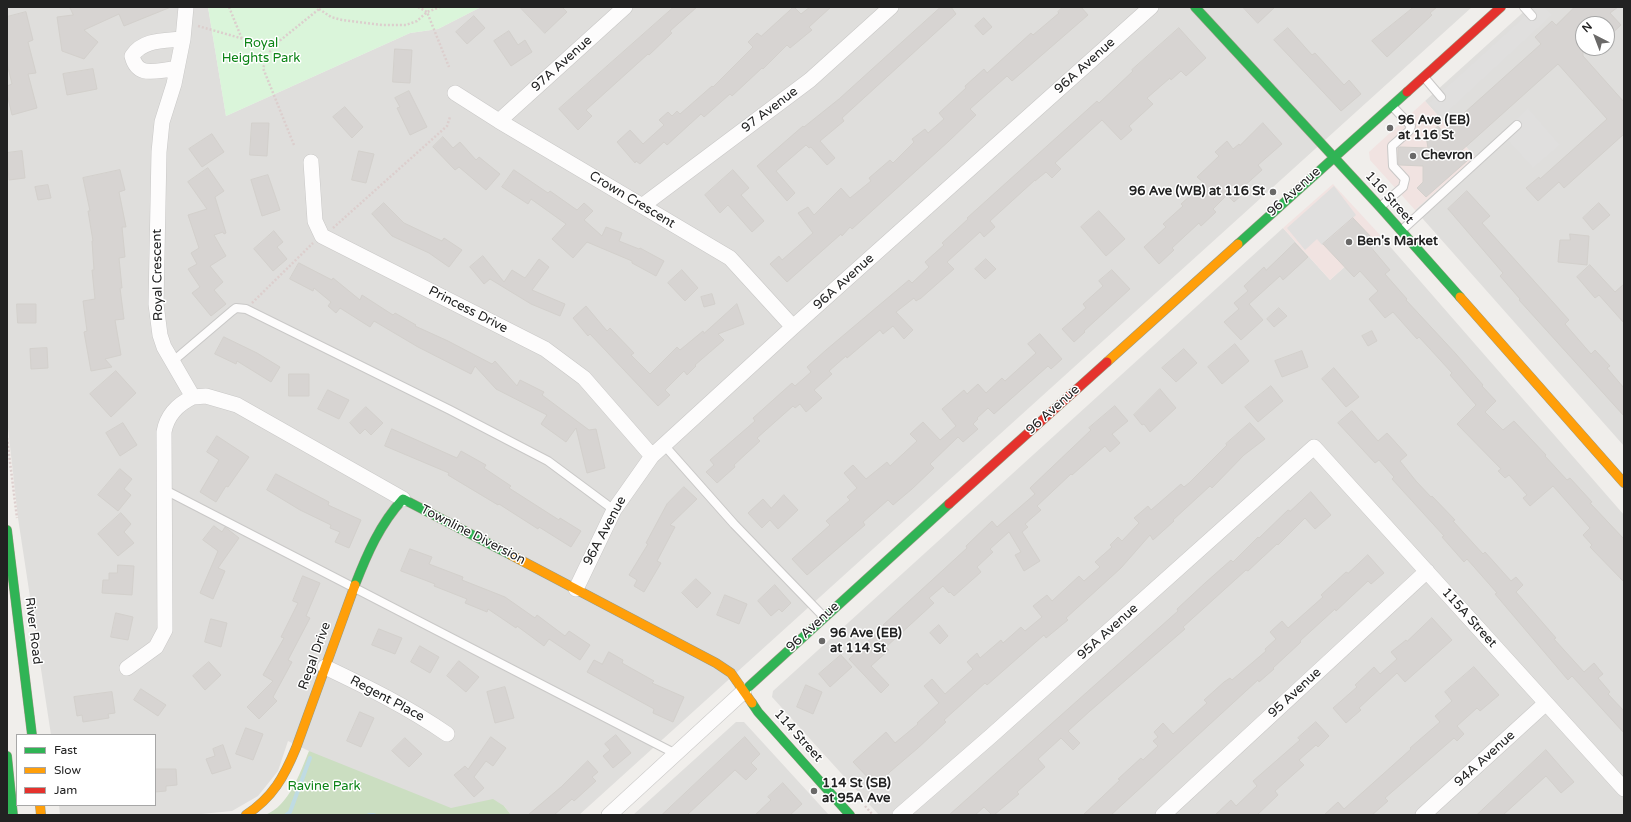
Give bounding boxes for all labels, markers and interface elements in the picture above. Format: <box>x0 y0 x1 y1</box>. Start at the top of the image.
north arrow <box>1575 16 1615 56</box>
text: N <box>1580 20 1595 35</box>
street label: 97A Avenue <box>529 33 595 95</box>
street label: 96A Avenue <box>1052 35 1118 97</box>
park label: Royal Heights Park <box>222 36 300 67</box>
street label: 97 Avenue <box>739 84 801 136</box>
place label: 96 Ave (EB) at 116 St <box>1398 113 1470 144</box>
marker: 96 Ave (EB) at 116 St <box>1385 123 1395 133</box>
place label: Chevron <box>1421 148 1473 164</box>
marker: Chevron <box>1408 151 1418 161</box>
street label: 96 Avenue <box>1264 164 1324 220</box>
street label: Crown Crescent <box>586 168 678 232</box>
street label: 116 Street <box>1361 169 1417 227</box>
place label: 96 Ave (WB) at 116 St <box>1129 184 1265 200</box>
marker: 96 Ave (WB) at 116 St <box>1268 187 1278 197</box>
street label: Royal Crescent <box>149 229 167 321</box>
place label: Ben's Market <box>1357 234 1438 250</box>
marker: Ben's Market <box>1344 237 1354 247</box>
street label: 96A Avenue <box>811 251 877 313</box>
street label: Princess Drive <box>426 283 510 337</box>
street label: 96 Avenue <box>1023 382 1083 438</box>
street label: 96A Avenue <box>580 494 630 568</box>
street label: Townline Diversion <box>418 502 528 568</box>
street label: 115A Street <box>1438 585 1500 651</box>
street label: River Road <box>21 596 45 666</box>
street label: 96 Avenue <box>783 599 843 655</box>
street label: 95A Avenue <box>1075 601 1141 663</box>
street label: Regal Drive <box>296 620 334 692</box>
place label: 96 Ave (EB) at 114 St <box>830 626 902 657</box>
marker: 96 Ave (EB) at 114 St <box>817 636 827 646</box>
street label: 95 Avenue <box>1265 665 1325 721</box>
street label: Regent Place <box>347 673 427 725</box>
street label: 114 Street <box>770 707 826 765</box>
street label: 94A Avenue <box>1452 728 1518 790</box>
legend <box>16 734 156 806</box>
text: Fast <box>54 743 77 757</box>
text: Slow <box>54 763 81 777</box>
place label: 114 St (SB) at 95A Ave <box>822 776 891 807</box>
park label: Ravine Park <box>288 779 360 795</box>
text: Jam <box>54 783 77 797</box>
marker: 114 St (SB) at 95A Ave <box>809 786 819 796</box>

